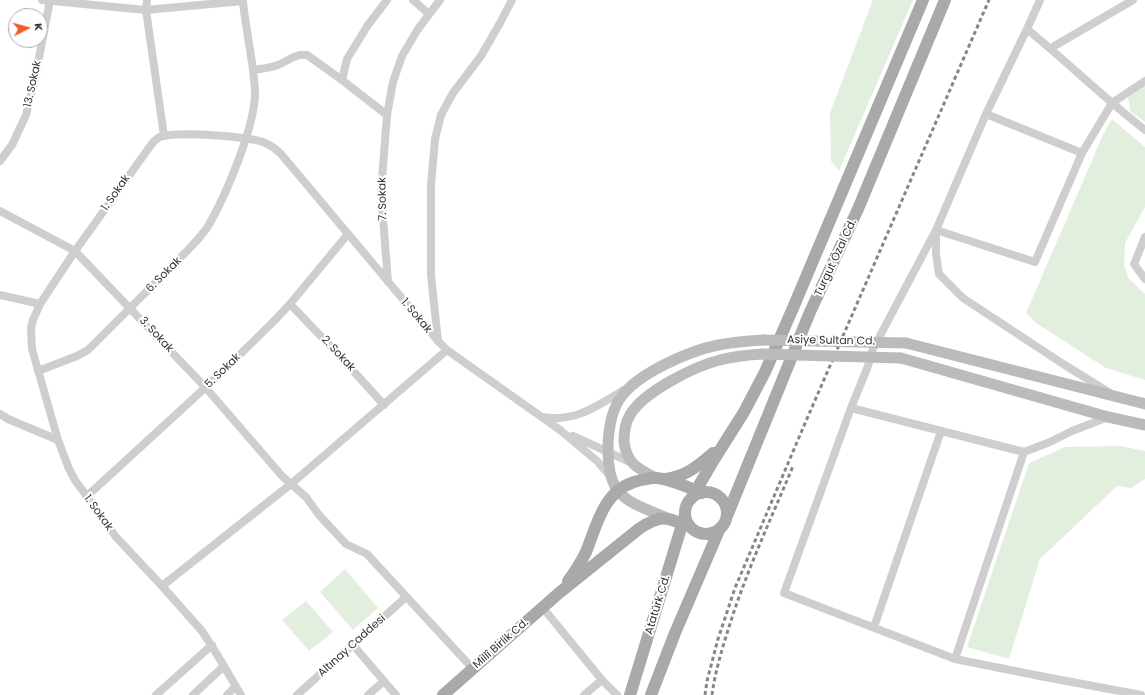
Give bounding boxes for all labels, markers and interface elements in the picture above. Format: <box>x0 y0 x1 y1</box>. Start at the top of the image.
north arrow <box>8 8 48 48</box>
text: K <box>31 22 47 31</box>
street label: 13. Sokak <box>22 59 44 109</box>
street label: 1. Sokak <box>99 172 133 214</box>
street label: 7. Sokak <box>376 177 390 221</box>
street label: Turgut Özal Cd. <box>812 217 860 299</box>
street label: 6. Sokak <box>144 255 184 295</box>
street label: 1. Sokak <box>398 296 434 336</box>
street label: 3. Sokak <box>136 314 176 356</box>
street label: 2. Sokak <box>318 333 358 375</box>
street label: Asiye Sultan Cd. <box>787 334 875 348</box>
street label: 5. Sokak <box>202 351 244 391</box>
street label: 1. Sokak <box>81 493 115 533</box>
street label: Atatürk Cd. <box>643 574 673 636</box>
street label: Altınay Caddesi <box>315 612 389 680</box>
street label: Millî Birlik Cd. <box>471 616 531 672</box>

